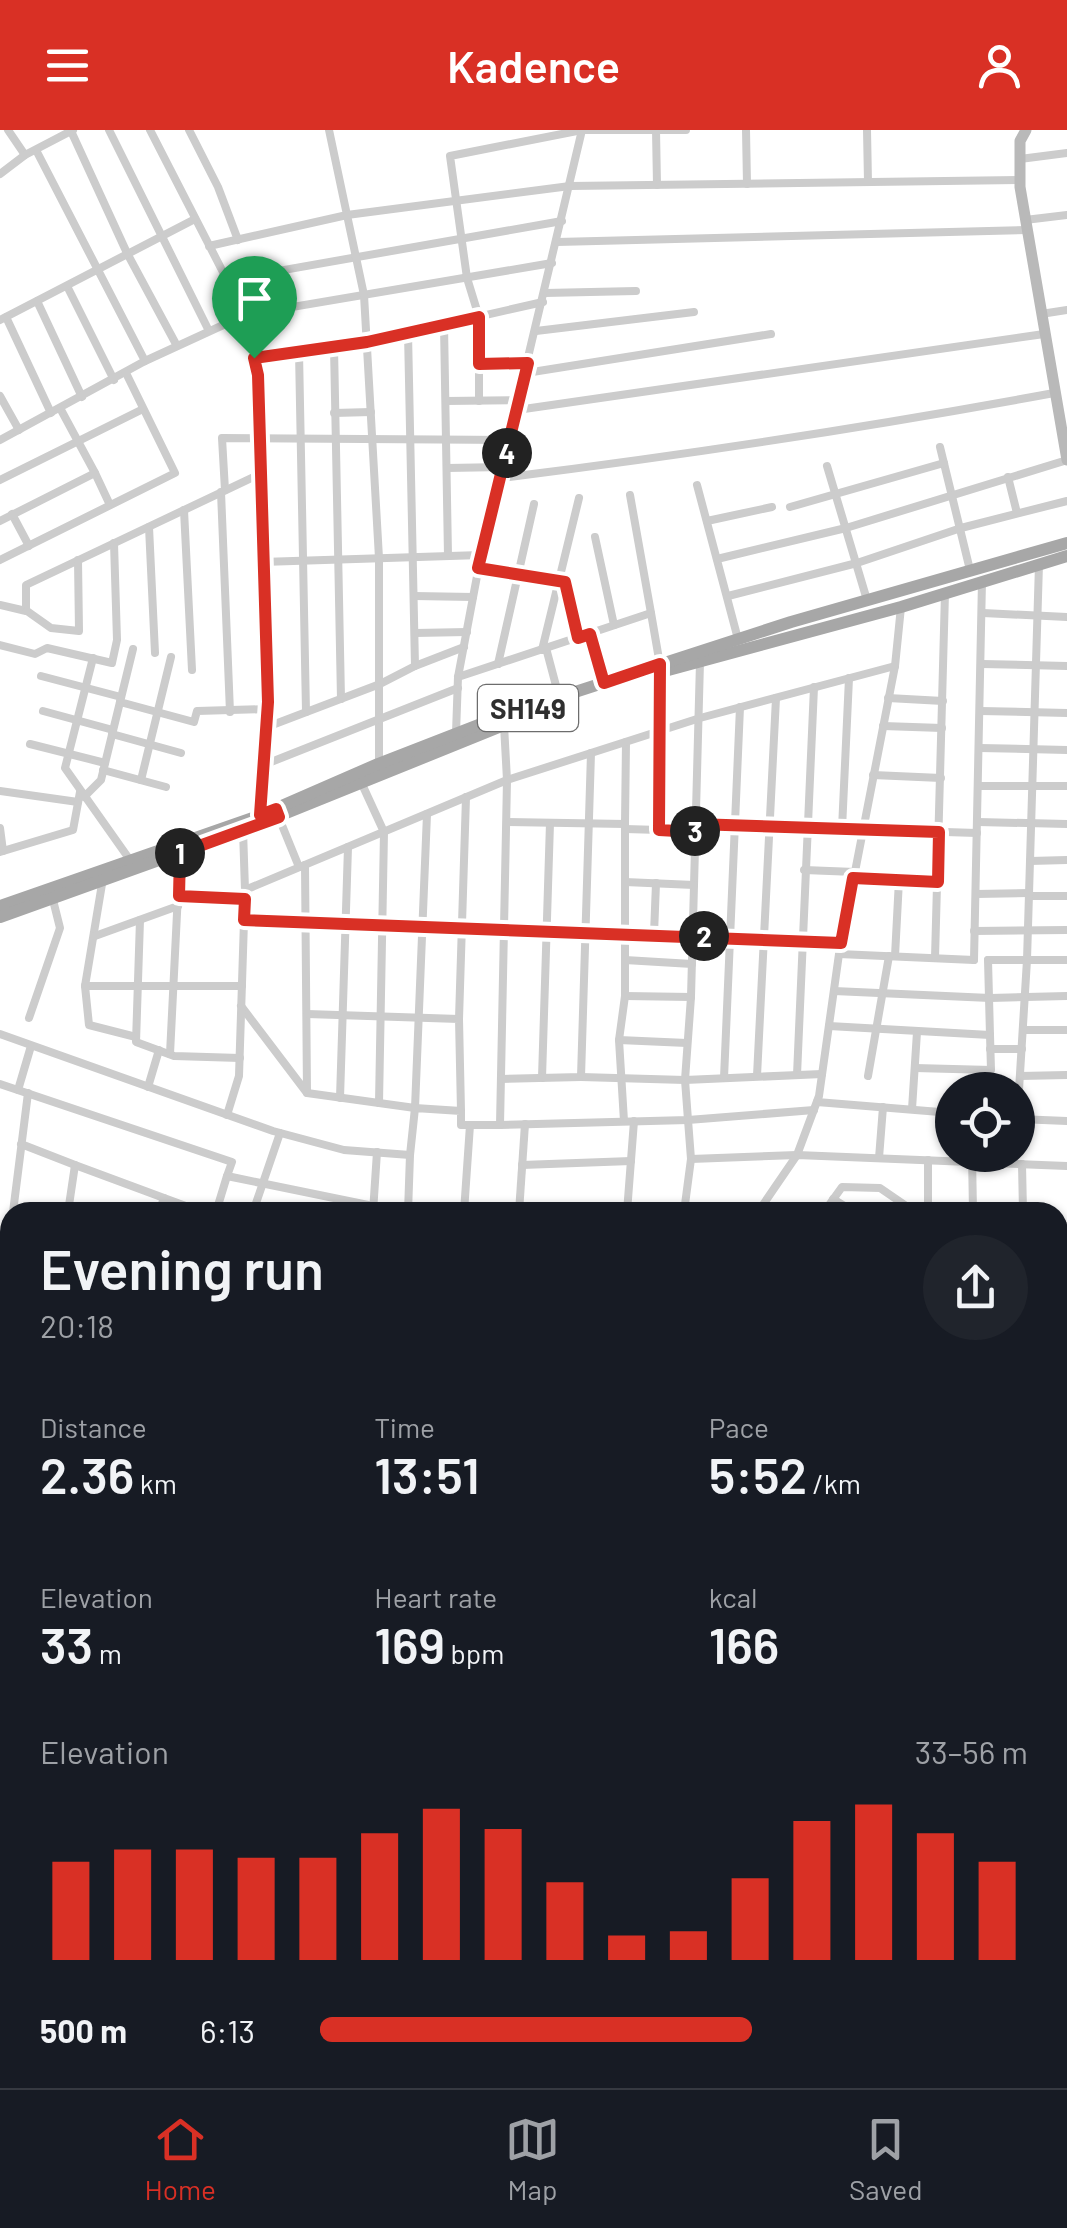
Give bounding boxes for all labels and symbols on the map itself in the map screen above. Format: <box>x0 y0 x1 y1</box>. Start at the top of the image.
pin <box>212 256 297 359</box>
pin: 4 <box>482 428 532 478</box>
road number: SH149 <box>478 685 578 731</box>
pin: 3 <box>670 806 720 856</box>
pin: 1 <box>155 828 205 878</box>
pin: 2 <box>679 911 729 961</box>

